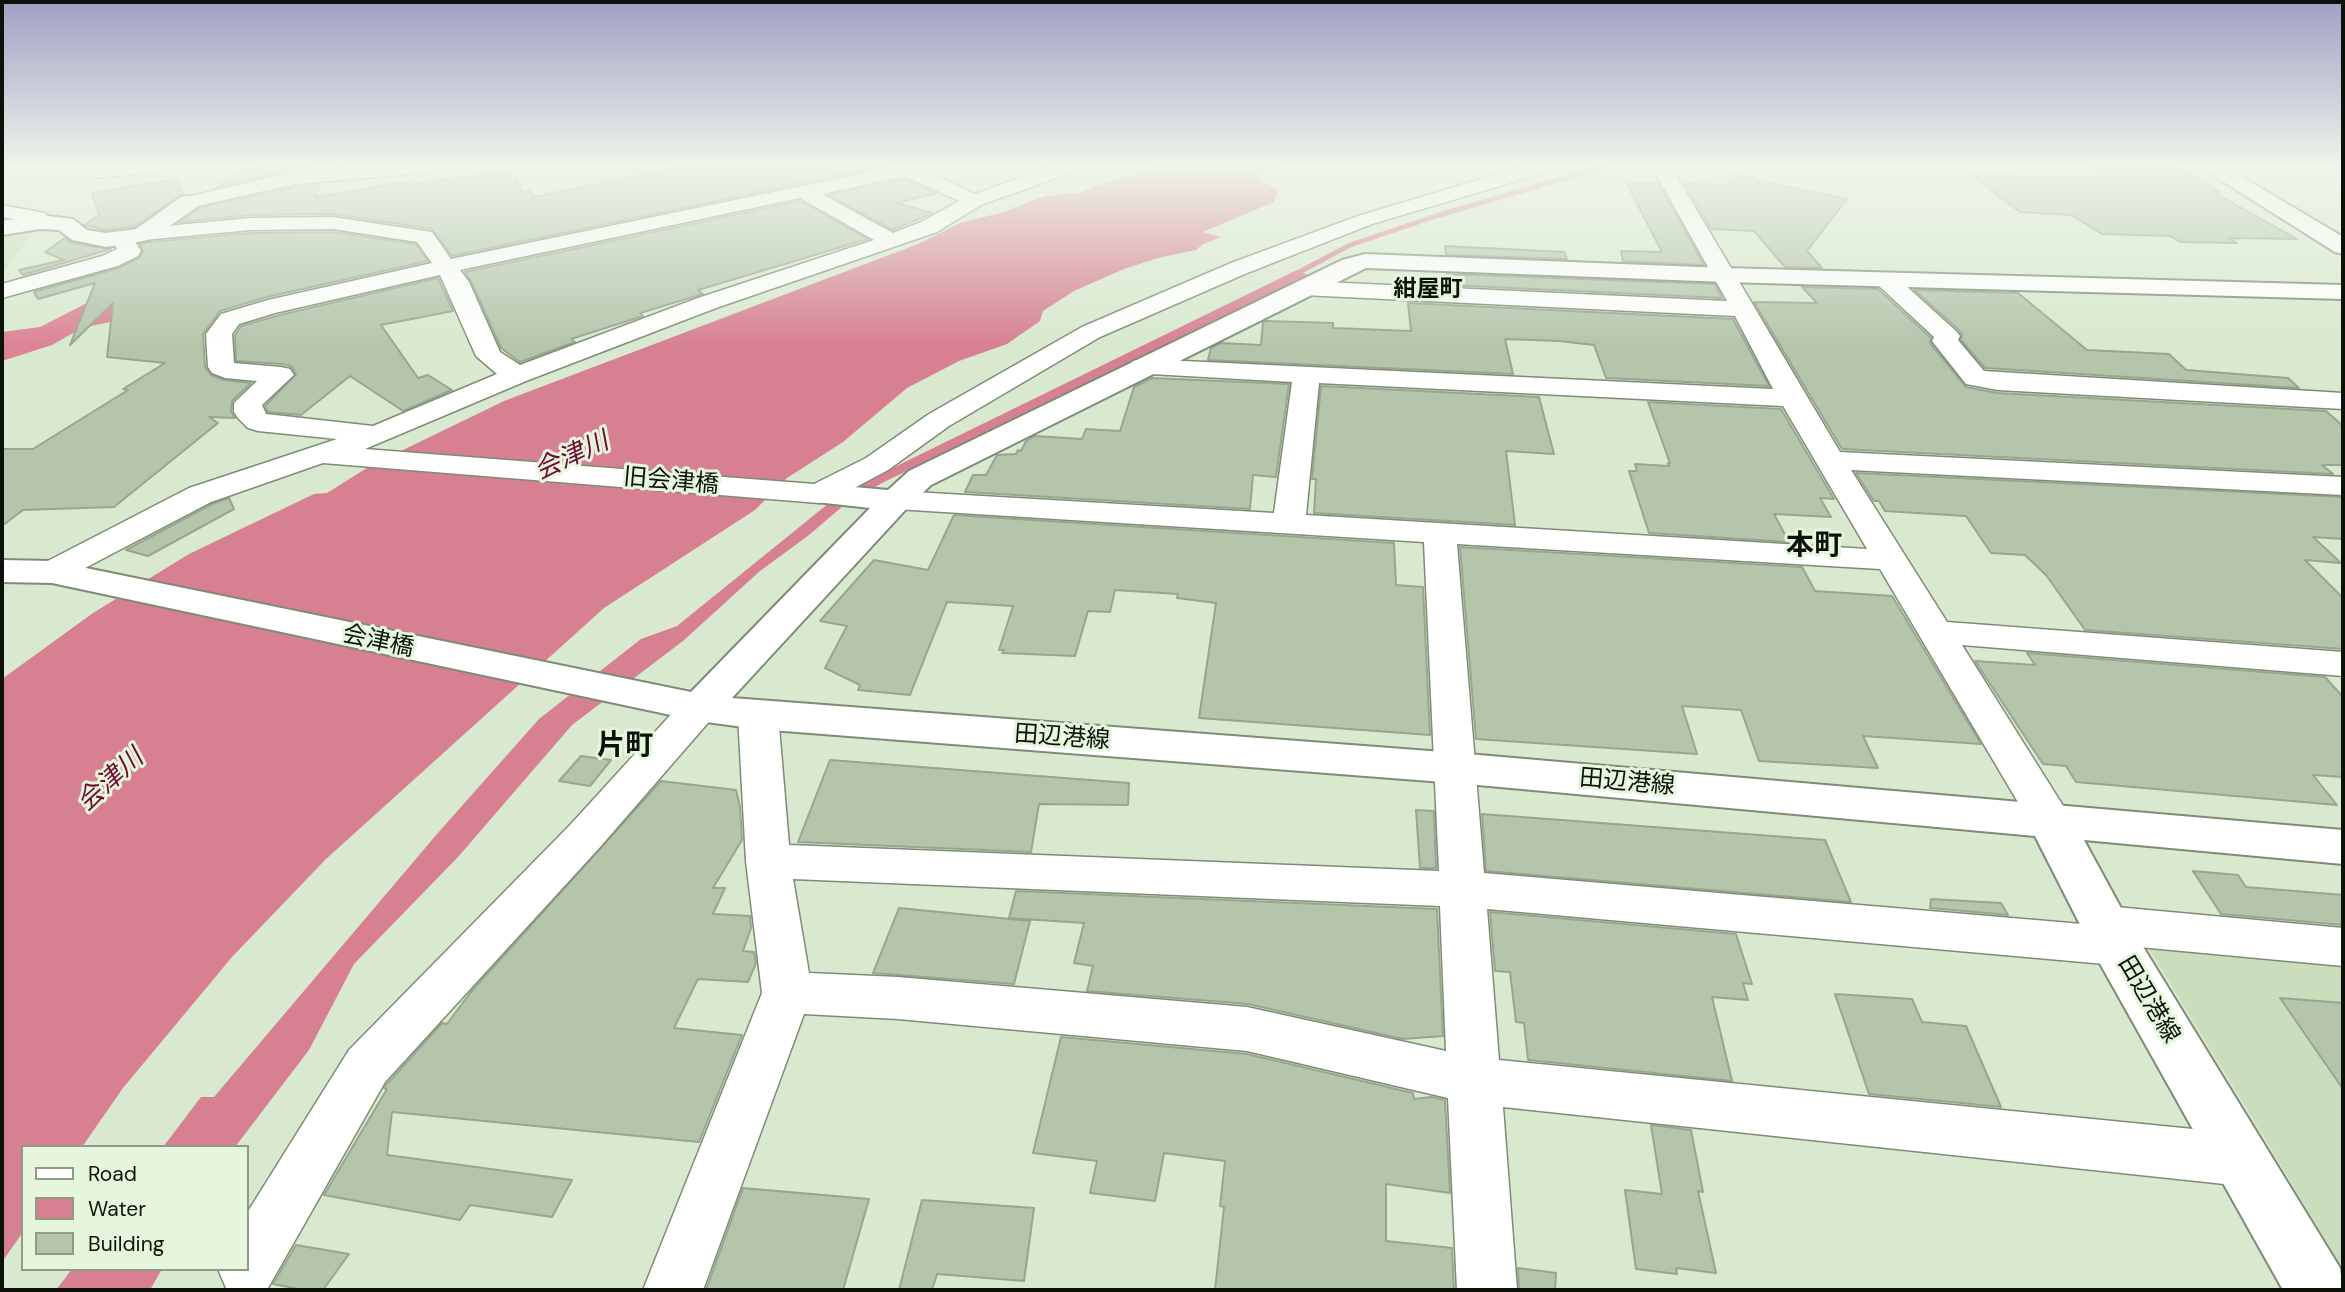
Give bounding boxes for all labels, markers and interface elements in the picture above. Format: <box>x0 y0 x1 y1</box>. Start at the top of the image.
district label: 紺屋町 <box>1394 276 1462 304</box>
water label: 会津川 <box>530 426 614 488</box>
street label: 旧会津橋 <box>622 463 720 501</box>
district label: 本町 <box>1786 530 1842 564</box>
street label: 会津橋 <box>340 620 416 664</box>
street label: 田辺港線 <box>1013 720 1111 756</box>
district label: 片町 <box>597 730 653 764</box>
water label: 会津川 <box>72 743 150 819</box>
street label: 田辺港線 <box>1578 764 1676 802</box>
street label: 田辺港線 <box>2111 951 2185 1049</box>
legend <box>21 1145 248 1271</box>
text: Road <box>88 1160 137 1188</box>
text: Water <box>88 1195 146 1223</box>
text: Building <box>88 1230 164 1258</box>

